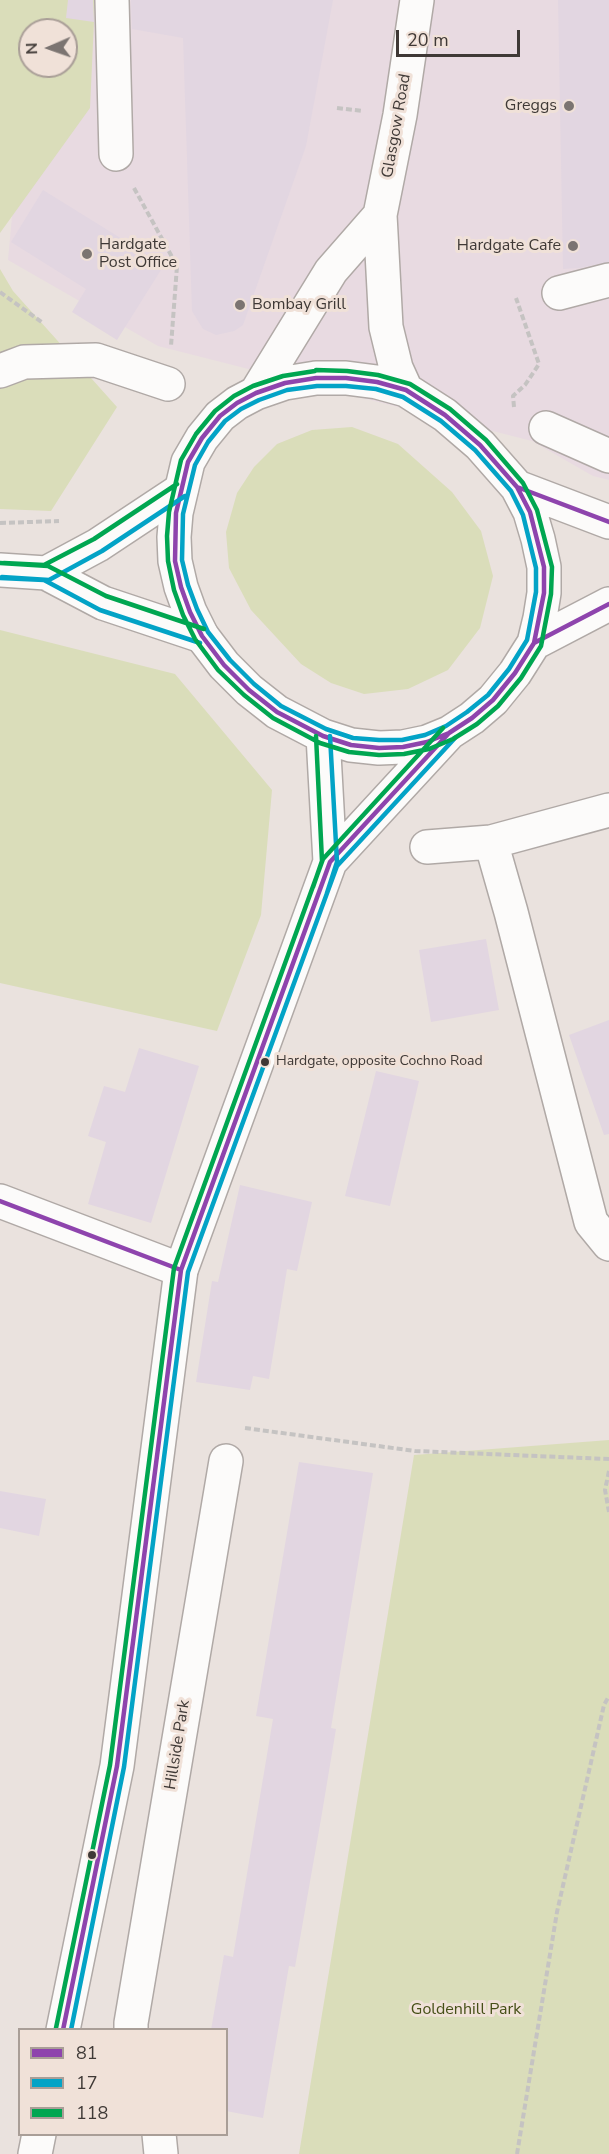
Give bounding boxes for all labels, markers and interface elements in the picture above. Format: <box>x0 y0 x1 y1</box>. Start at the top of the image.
north arrow <box>18 18 78 78</box>
scale bar <box>399 18 524 56</box>
text: 20 m <box>407 28 449 52</box>
text: N <box>21 42 43 55</box>
street label: Glasgow Road <box>378 72 416 180</box>
place label: Greggs <box>505 96 557 116</box>
marker: Greggs <box>562 99 576 113</box>
place label: Hardgate Post Office <box>99 235 177 273</box>
place label: Hardgate Cafe <box>457 236 561 256</box>
marker: Hardgate Cafe <box>566 239 580 253</box>
marker: Hardgate Post Office <box>80 247 94 261</box>
place label: Bombay Grill <box>252 295 346 315</box>
marker: Bombay Grill <box>233 298 247 312</box>
place label: Hardgate, opposite Cochno Road <box>276 1054 483 1070</box>
marker: Hardgate, opposite Cochno Road <box>259 1056 271 1068</box>
street label: Hillside Park <box>161 1699 195 1791</box>
unlabelled marker <box>86 1849 98 1861</box>
park label: Goldenhill Park <box>411 2000 521 2020</box>
legend <box>18 2028 228 2136</box>
text: 81 <box>76 2041 98 2065</box>
text: 17 <box>76 2071 98 2095</box>
text: 118 <box>76 2101 108 2125</box>

